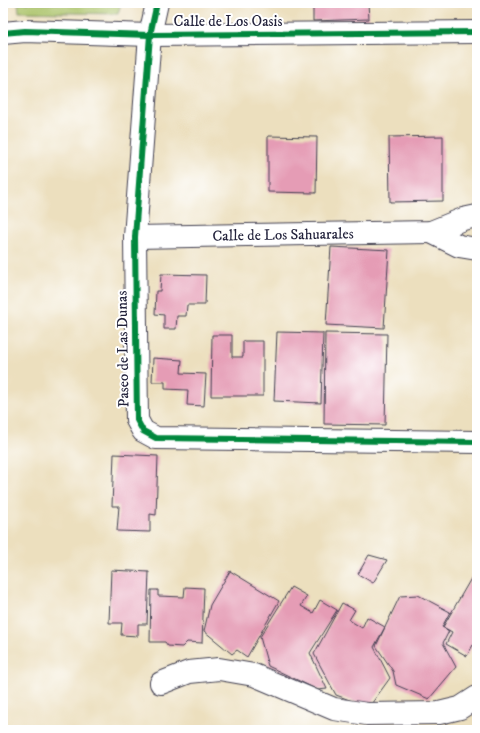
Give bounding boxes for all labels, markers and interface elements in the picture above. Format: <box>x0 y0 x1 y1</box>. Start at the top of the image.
street label: Calle de Los Oasis <box>174 12 282 31</box>
street label: Calle de Los Sahuarales <box>212 224 354 245</box>
street label: Paseo de Las Dunas <box>112 290 134 408</box>

